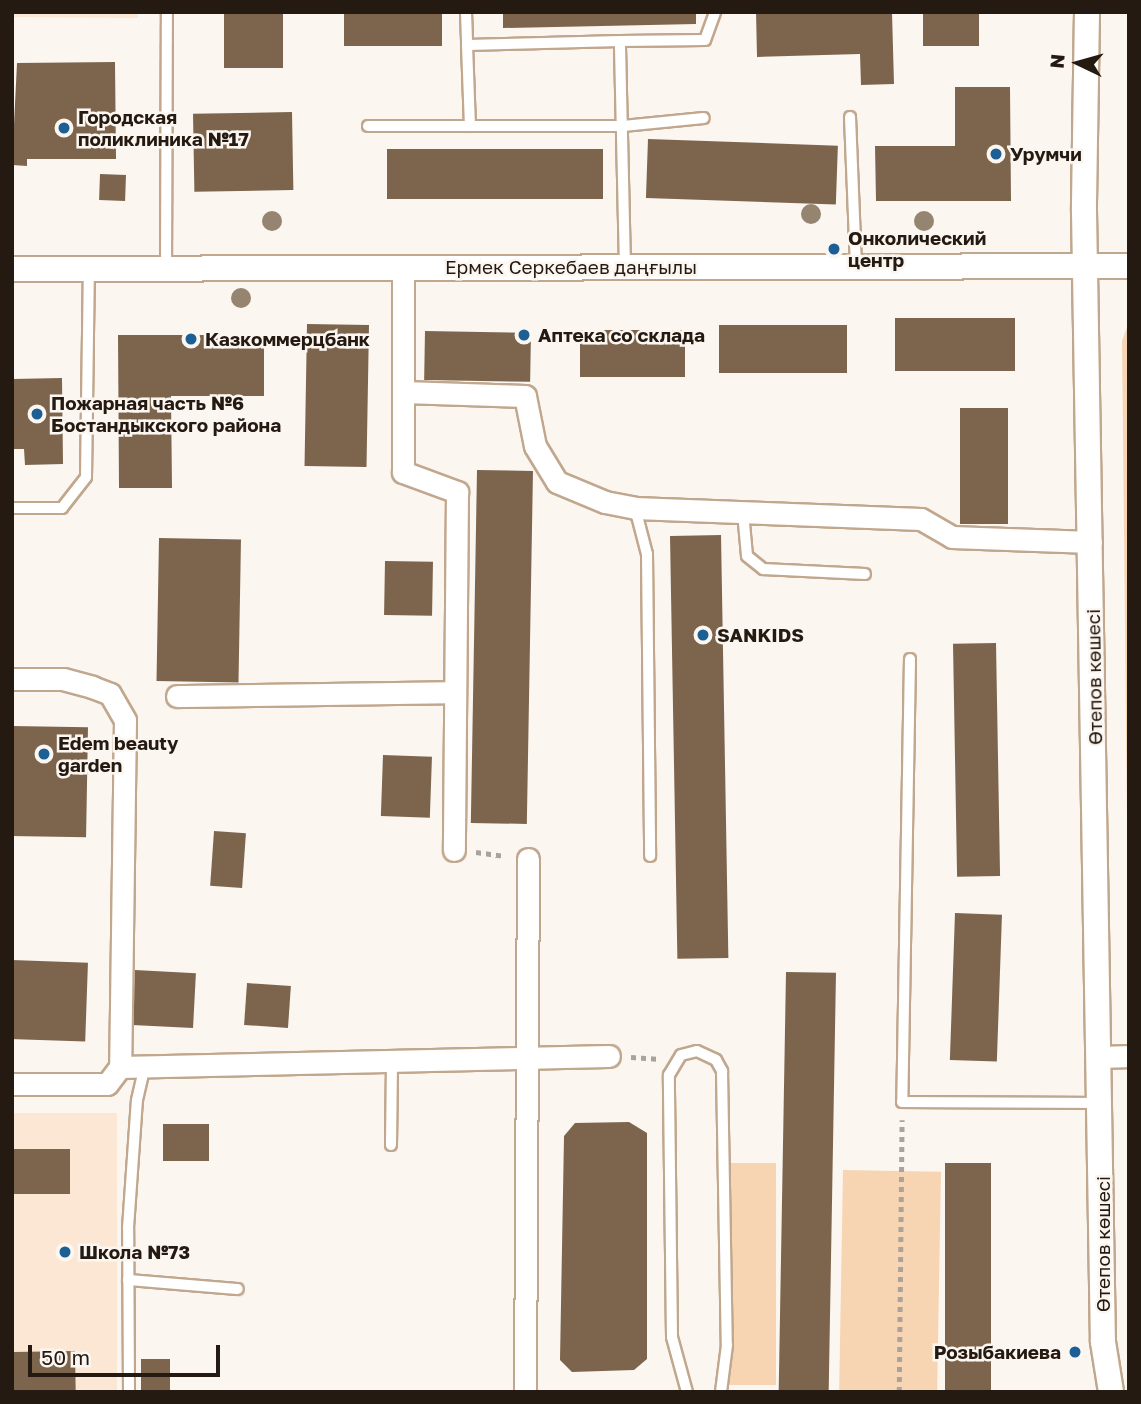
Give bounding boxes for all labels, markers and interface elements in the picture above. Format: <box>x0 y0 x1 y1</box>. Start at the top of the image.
north arrow <box>1043 28 1113 98</box>
text: N <box>1044 53 1069 69</box>
place label: Городская поликлиника №17 <box>78 106 249 150</box>
marker: Городская поликлиника №17 <box>56 120 72 136</box>
place label: Урумчи <box>1010 143 1082 165</box>
marker: Урумчи <box>988 146 1004 162</box>
place label: Онколический центр <box>848 227 986 271</box>
marker: Онколический центр <box>826 241 842 257</box>
street label: Ермек Серкебаев даңғылы <box>445 256 697 278</box>
place label: Аптека со склада <box>538 324 705 346</box>
marker: Аптека со склада <box>516 327 532 343</box>
place label: Казкоммерцбанк <box>205 328 370 350</box>
marker: Казкоммерцбанк <box>183 331 199 347</box>
place label: Пожарная часть №6 Бостандыкского района <box>51 392 281 436</box>
marker: Пожарная часть №6 Бостандыкского района <box>29 406 45 422</box>
street label: Өтепов көшесі <box>1081 609 1107 745</box>
place label: SANKIDS <box>717 624 804 646</box>
marker: SANKIDS <box>695 627 711 643</box>
place label: Edem beauty garden <box>58 732 178 776</box>
marker: Edem beauty garden <box>36 746 52 762</box>
street label: Өтепов көшесі <box>1092 1176 1114 1312</box>
place label: Школа №73 <box>79 1241 190 1263</box>
marker: Школа №73 <box>57 1244 73 1260</box>
scale bar <box>32 1330 224 1374</box>
place label: Розыбакиева <box>934 1341 1061 1363</box>
text: 50 m <box>41 1344 90 1370</box>
marker: Розыбакиева <box>1067 1344 1083 1360</box>

